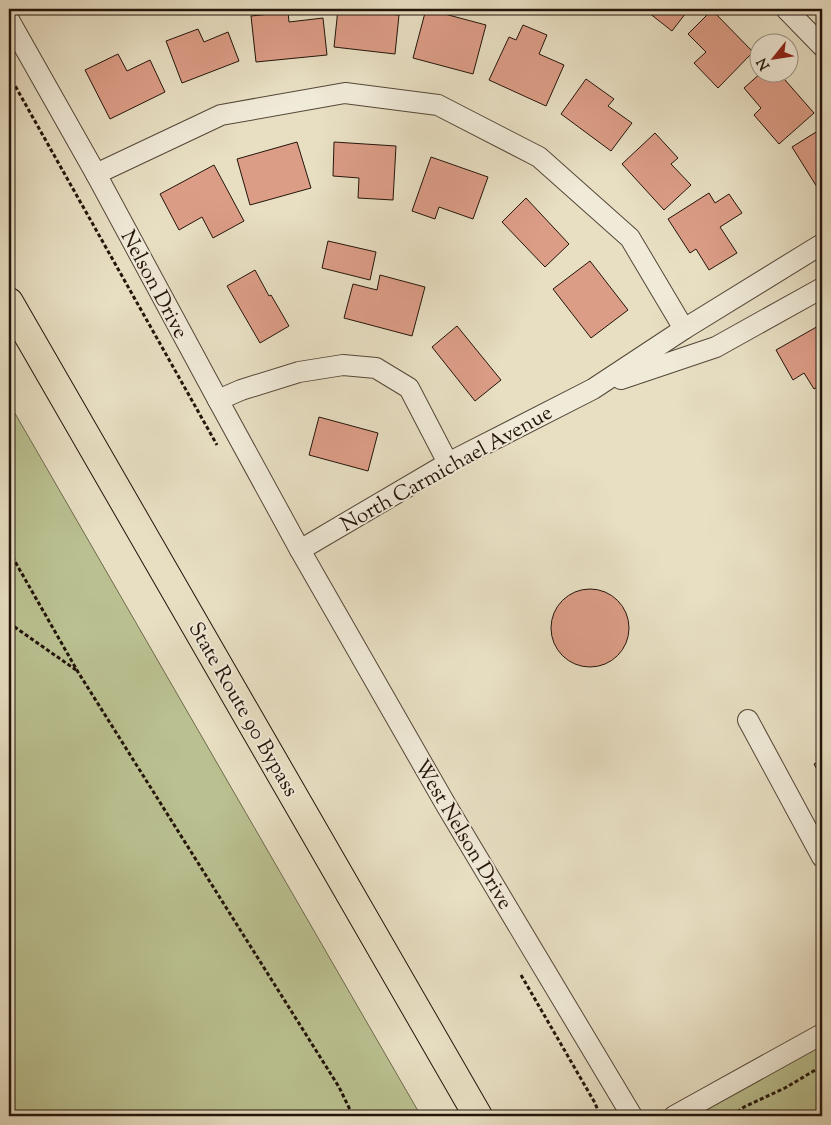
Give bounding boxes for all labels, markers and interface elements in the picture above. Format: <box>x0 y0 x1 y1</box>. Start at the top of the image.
north arrow <box>748 32 798 82</box>
text: N <box>753 54 776 73</box>
street label: Nelson Drive <box>112 225 194 345</box>
street label: North Carmichael Avenue <box>336 399 558 541</box>
street label: State Route 90 Bypass <box>180 617 305 803</box>
street label: West Nelson Drive <box>406 754 519 916</box>

